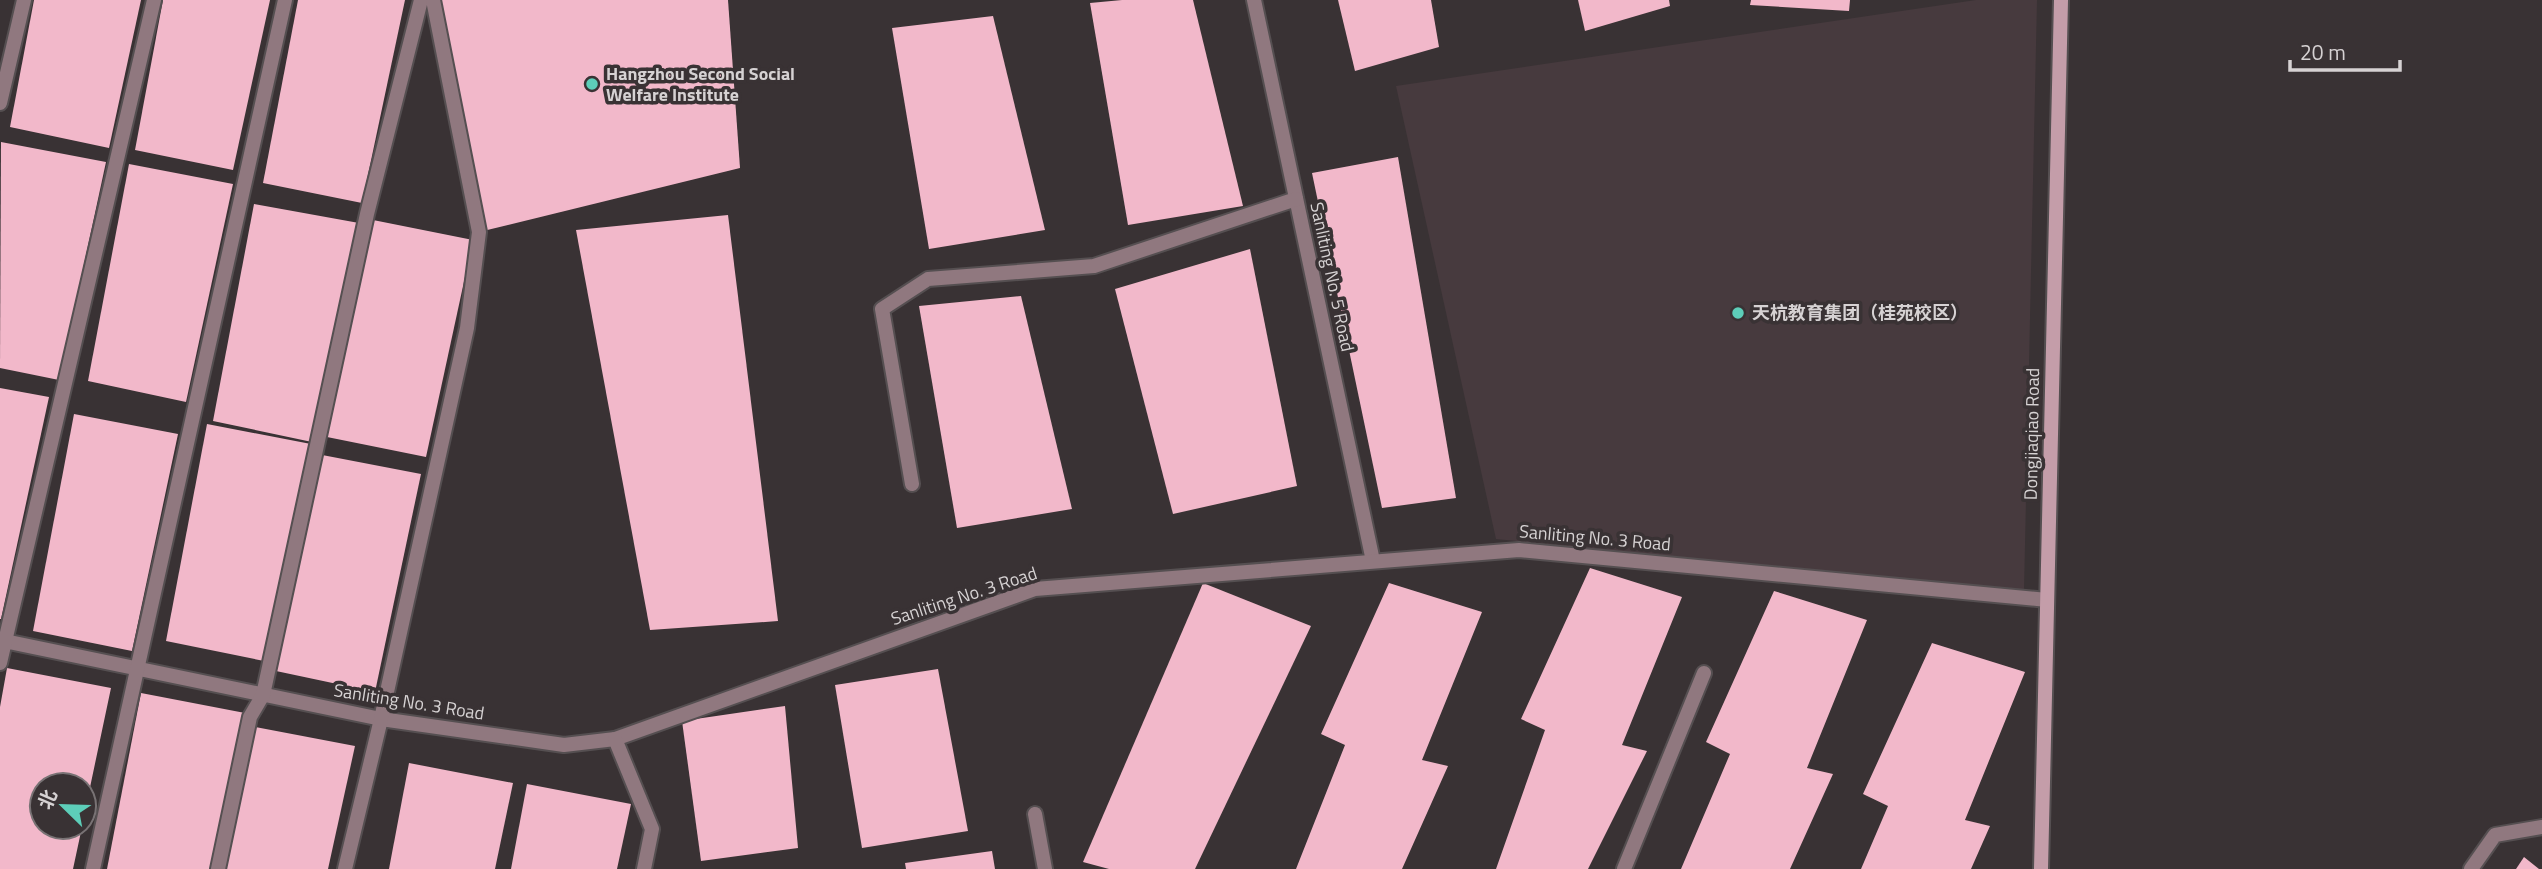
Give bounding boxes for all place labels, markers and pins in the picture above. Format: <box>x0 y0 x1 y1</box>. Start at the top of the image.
place label: Hangzhou Second Social Welfare Institute <box>606 60 795 108</box>
marker: Hangzhou Second Social Welfare Institute <box>584 76 600 92</box>
place label: 天杭教育集团（桂苑校区） <box>1752 299 1968 326</box>
marker: 天杭教育集团（桂苑校区） <box>1730 305 1746 321</box>

